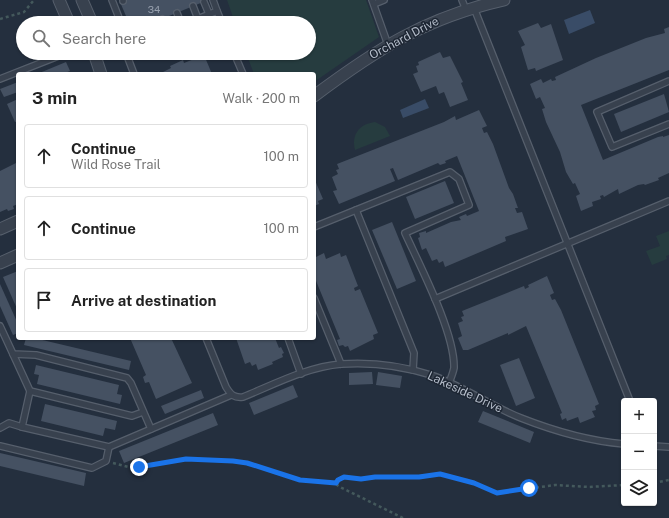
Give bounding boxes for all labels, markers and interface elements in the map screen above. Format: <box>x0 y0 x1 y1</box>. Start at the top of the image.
house number: 34 <box>148 3 160 15</box>
street label: Orchard Drive <box>367 14 441 62</box>
search box <box>16 16 316 60</box>
icon: search <box>30 27 52 49</box>
text: Search here <box>62 30 146 47</box>
text: 3 min <box>32 88 77 108</box>
text: Walk · 200 m <box>223 91 300 106</box>
text: Continue <box>71 140 136 157</box>
icon: ahead <box>33 145 55 167</box>
text: 100 m <box>263 149 299 164</box>
text: Wild Rose Trail <box>71 157 161 172</box>
icon: ahead <box>33 217 55 239</box>
text: Continue <box>71 220 136 237</box>
text: 100 m <box>263 221 299 236</box>
icon: arrive <box>33 289 55 311</box>
text: Arrive at destination <box>71 292 216 309</box>
street label: Lakeside Drive <box>425 369 505 416</box>
map controls <box>621 398 657 506</box>
button: + <box>621 398 657 434</box>
button: − <box>621 434 657 470</box>
route end <box>130 458 148 476</box>
button: layers <box>621 470 657 506</box>
route start <box>520 479 538 497</box>

